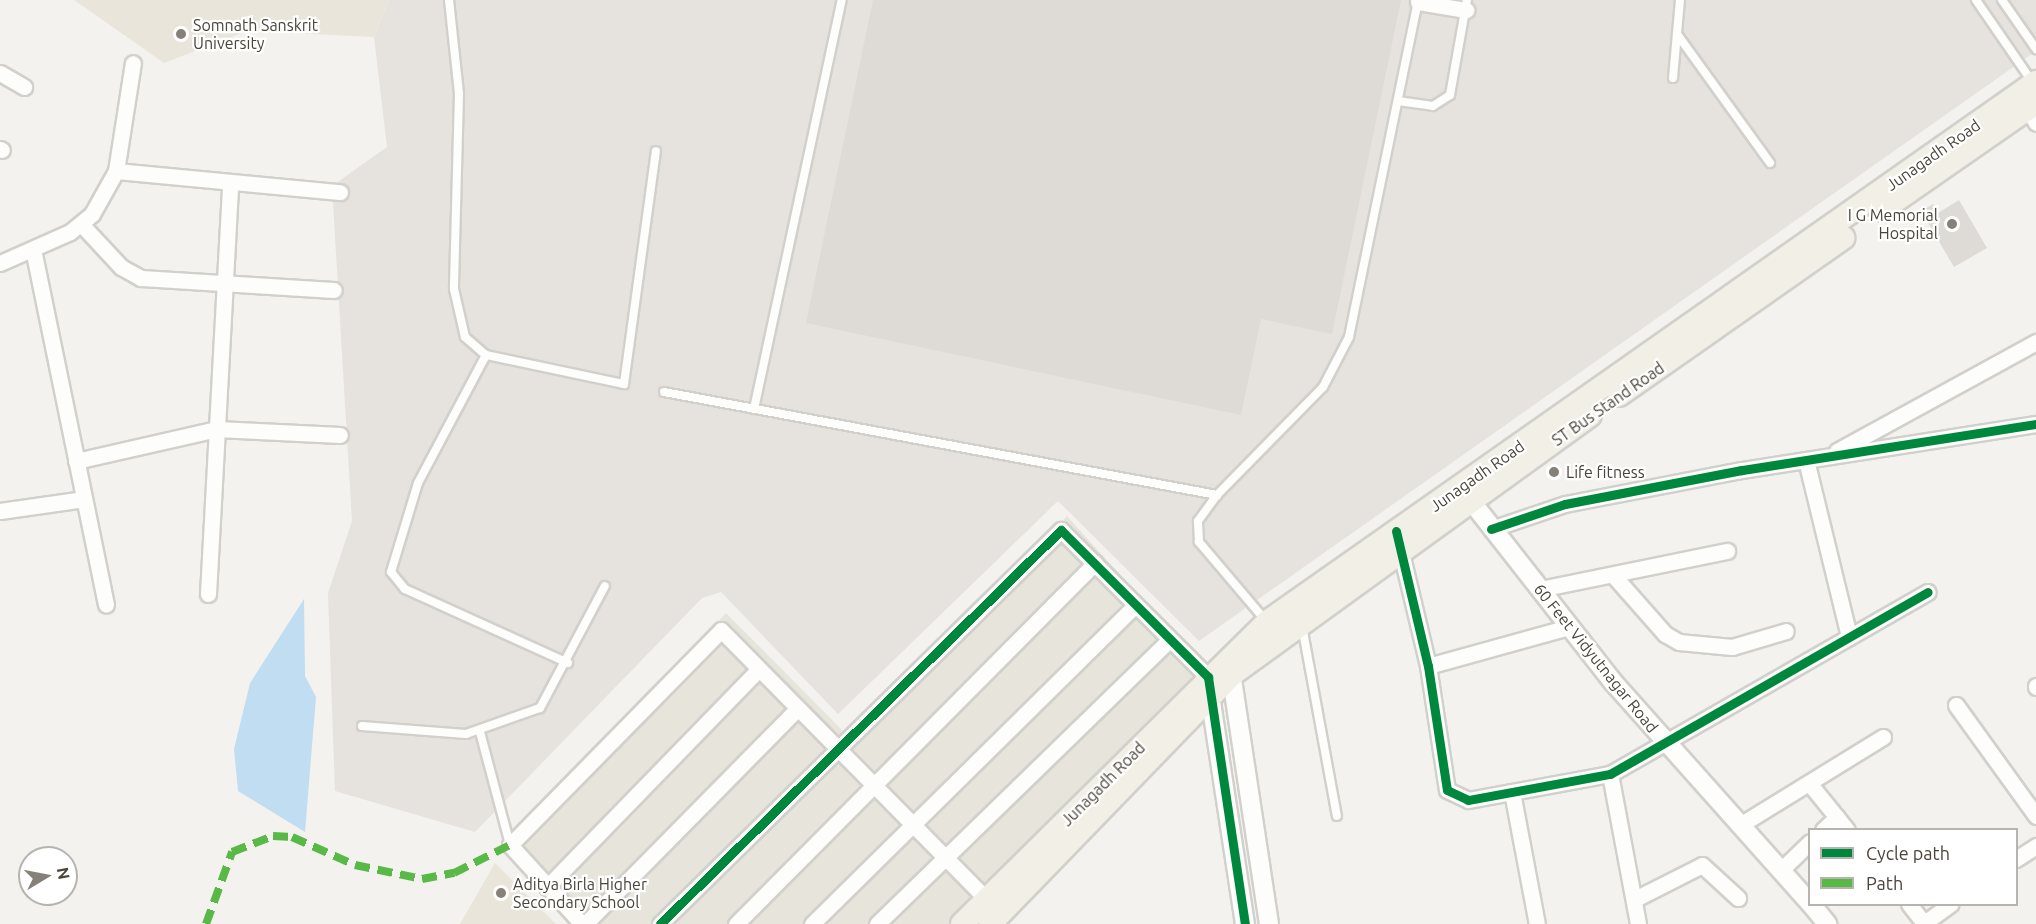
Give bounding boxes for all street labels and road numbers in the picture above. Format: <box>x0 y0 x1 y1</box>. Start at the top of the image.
street label: Junagadh Road <box>1882 115 1984 195</box>
street label: ST Bus Stand Road <box>1548 358 1668 450</box>
street label: Junagadh Road <box>1426 436 1528 516</box>
street label: 60 Feet Vidyutnagar Road <box>1530 580 1662 736</box>
street label: Junagadh Road <box>1057 738 1149 830</box>

